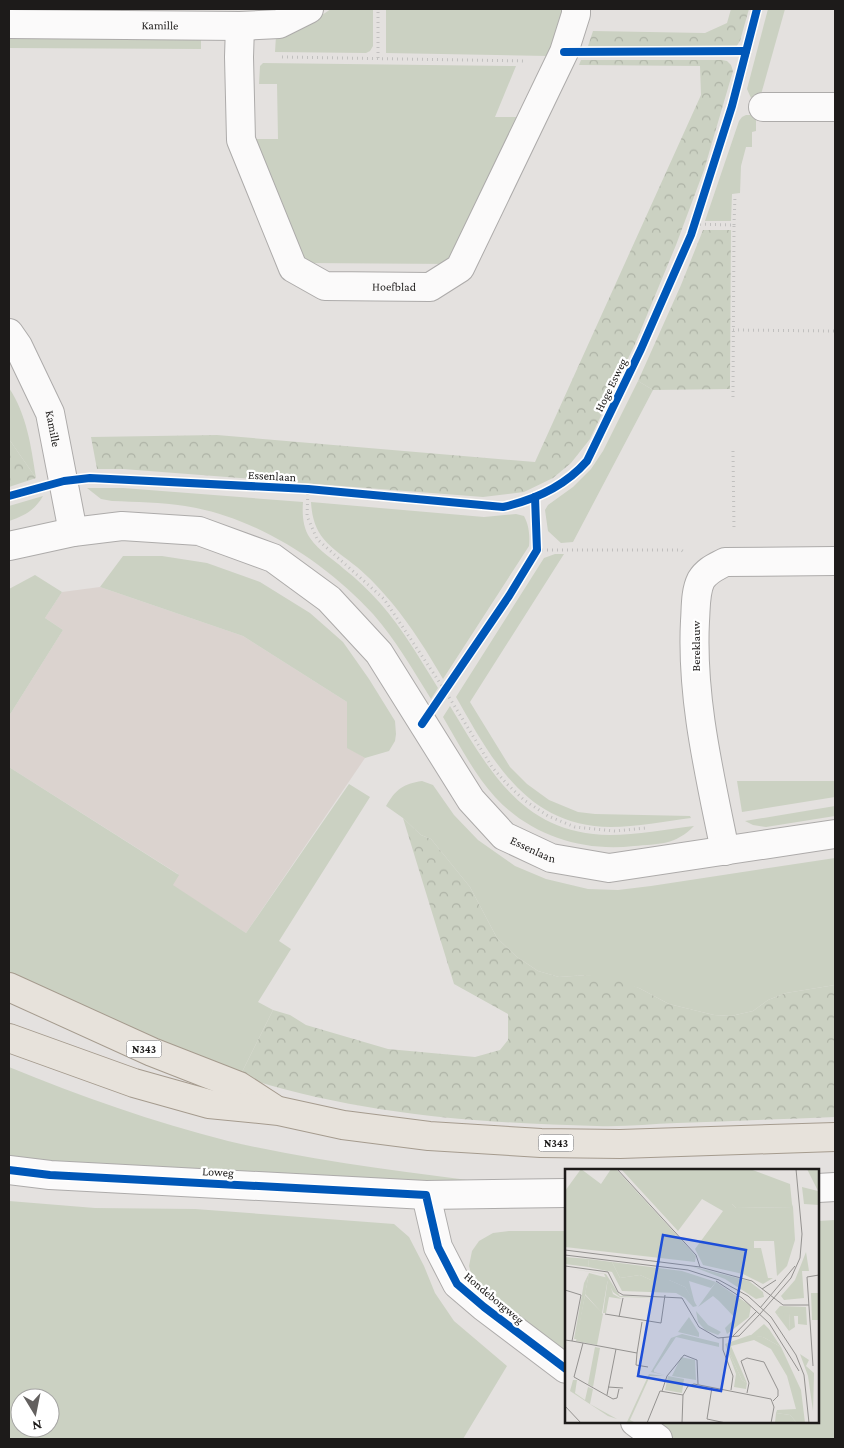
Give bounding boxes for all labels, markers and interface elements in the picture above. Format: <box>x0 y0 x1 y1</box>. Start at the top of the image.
street label: Kamille <box>142 18 178 32</box>
street label: Hoefblad <box>372 279 417 294</box>
street label: Hoge Esweg <box>592 356 630 414</box>
street label: Kamille <box>43 409 63 448</box>
street label: Essenlaan <box>247 468 297 484</box>
street label: Bereklauw <box>689 620 703 671</box>
street label: Essenlaan <box>508 833 557 866</box>
road number: N343 <box>126 1040 162 1058</box>
road number: N343 <box>538 1134 574 1152</box>
street label: Loweg <box>202 1164 234 1180</box>
inset map <box>565 1169 819 1423</box>
street label: Hondeborgweg <box>461 1269 527 1327</box>
north arrow <box>10 1388 60 1438</box>
text: N <box>31 1417 43 1435</box>

